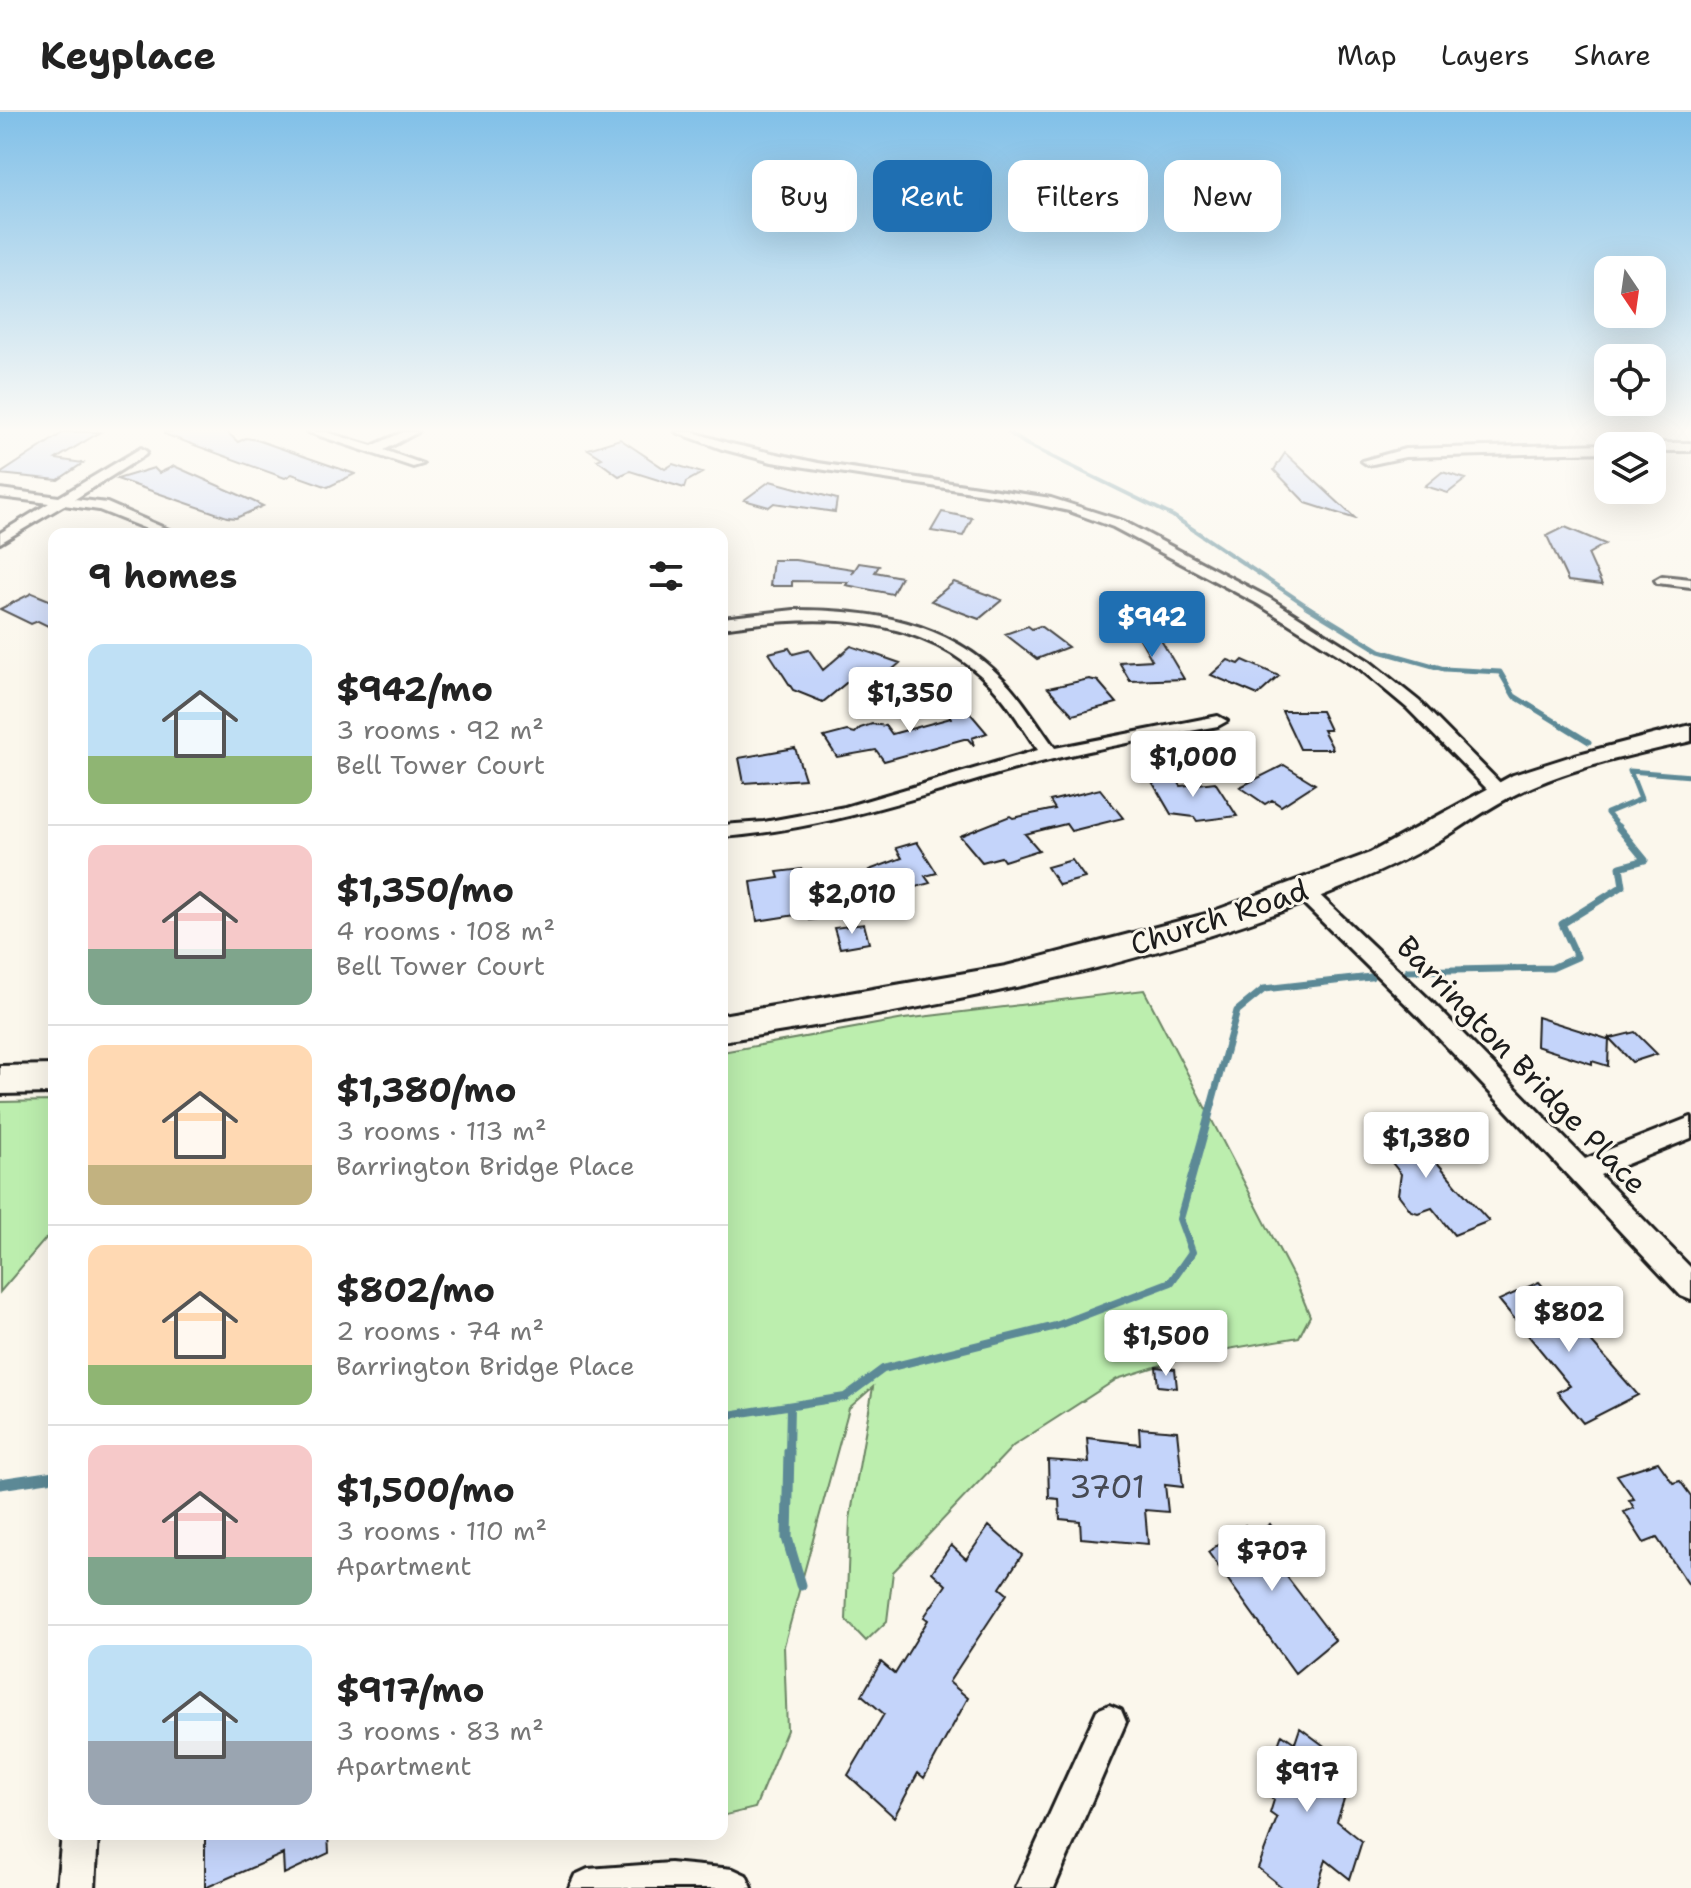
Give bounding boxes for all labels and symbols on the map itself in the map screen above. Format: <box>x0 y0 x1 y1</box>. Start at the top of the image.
north arrow <box>1594 256 1666 328</box>
pin: $942 <box>1105 591 1199 659</box>
pin: $1,350 <box>845 667 975 735</box>
pin: $1,000 <box>1128 731 1258 799</box>
pin: $2,010 <box>787 868 917 936</box>
street label: Church Road <box>1125 869 1313 965</box>
street label: Barrington Bridge Place <box>1388 927 1656 1203</box>
pin: $1,380 <box>1361 1112 1491 1180</box>
pin: $802 <box>1522 1286 1616 1354</box>
pin: $1,500 <box>1101 1310 1231 1378</box>
house number: 3701 <box>1069 1465 1145 1508</box>
pin: $707 <box>1225 1525 1319 1593</box>
pin: $917 <box>1260 1746 1354 1814</box>

